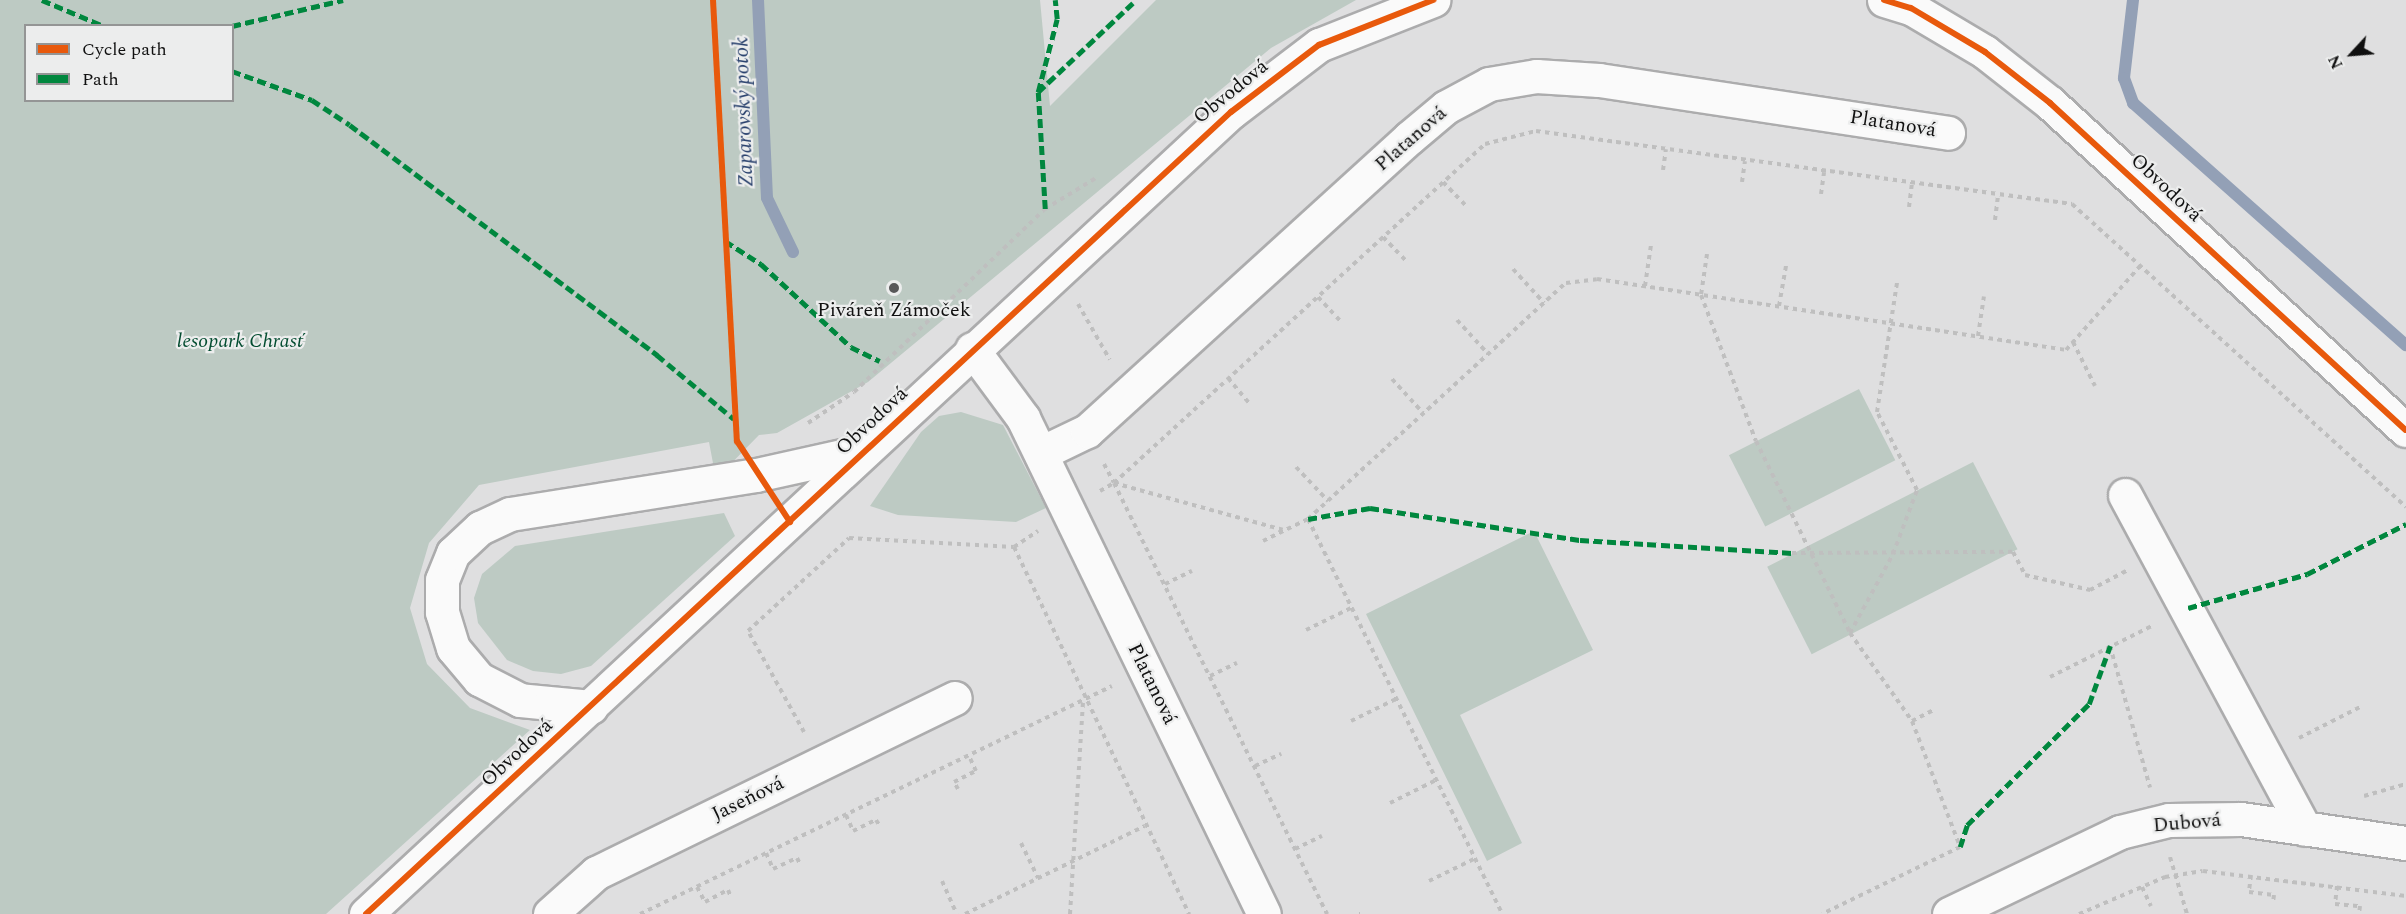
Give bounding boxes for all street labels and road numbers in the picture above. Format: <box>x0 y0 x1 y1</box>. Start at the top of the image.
street label: Obvodová <box>1189 55 1273 129</box>
street label: Platanová <box>1370 101 1452 177</box>
street label: Platanová <box>1848 105 1938 143</box>
street label: Obvodová <box>2125 149 2207 227</box>
street label: Obvodová <box>831 382 913 460</box>
street label: Platanová <box>1122 640 1182 728</box>
street label: Obvodová <box>476 714 558 792</box>
street label: Jaseňová <box>708 771 788 827</box>
street label: Dubová <box>2152 808 2222 838</box>

